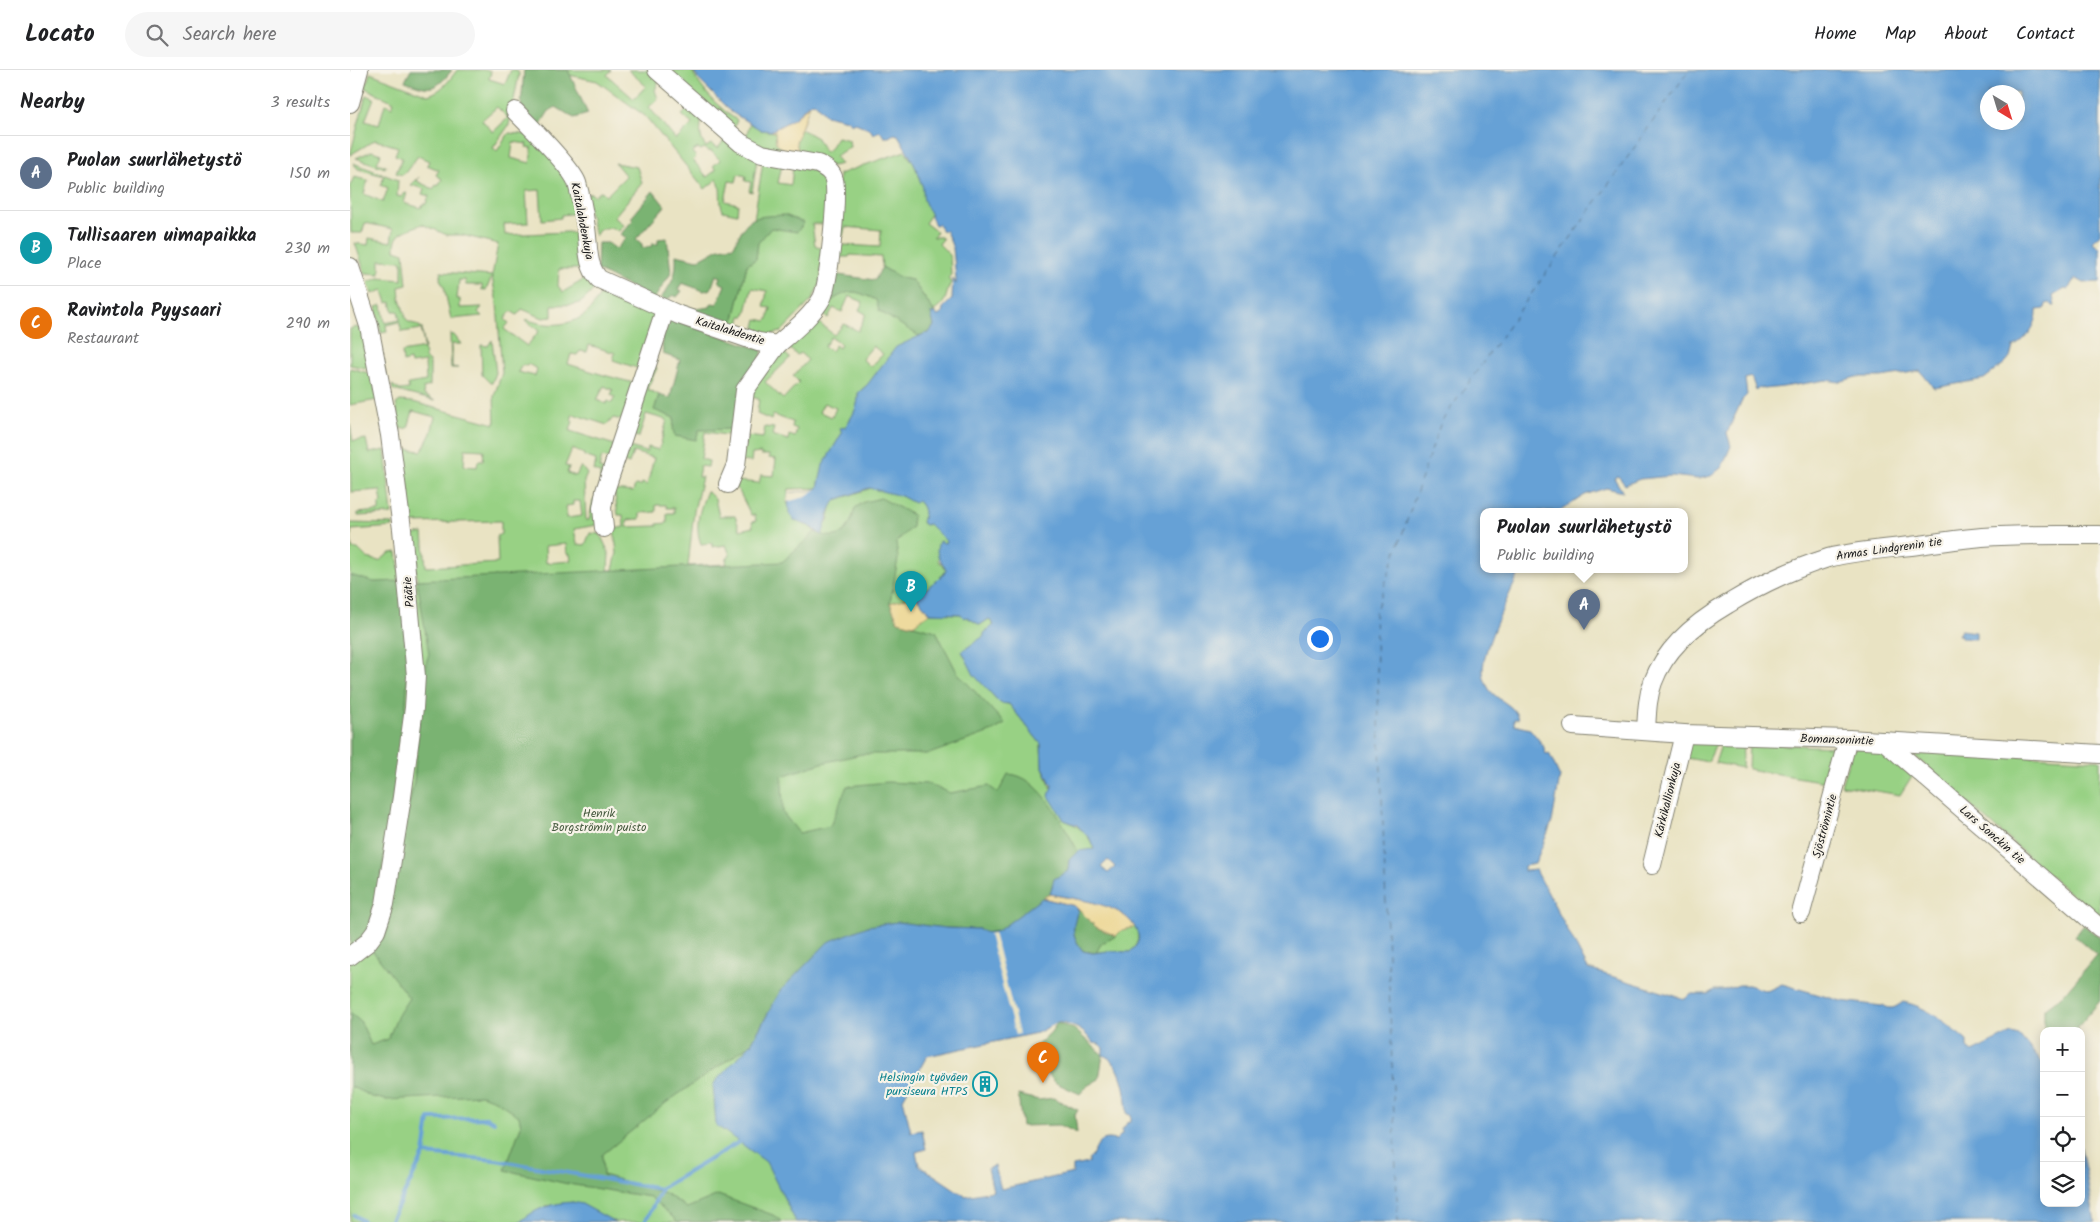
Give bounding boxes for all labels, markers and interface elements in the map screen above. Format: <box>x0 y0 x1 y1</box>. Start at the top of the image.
search box <box>125 12 475 57</box>
text: Locato <box>25 15 95 54</box>
text: Search here <box>183 20 276 50</box>
text: Home <box>1814 20 1857 49</box>
text: Map <box>1885 20 1916 49</box>
text: About <box>1944 20 1988 49</box>
text: Contact <box>2016 20 2075 49</box>
icon: search <box>143 21 171 49</box>
north arrow <box>1980 85 2025 130</box>
text: Nearby <box>20 86 85 119</box>
text: 3 results <box>271 90 330 115</box>
text: Puolan suurlähetystö <box>67 146 241 176</box>
text: A <box>31 161 41 186</box>
text: 150 m <box>289 161 330 186</box>
text: Public building <box>67 176 165 201</box>
street label: Kaitalahdenkuja <box>565 181 599 262</box>
text: Tullisaaren uimapaikka <box>67 221 257 251</box>
text: B <box>31 236 41 261</box>
text: 230 m <box>284 236 330 261</box>
text: Place <box>67 251 101 276</box>
text: Ravintola Pyysaari <box>67 296 221 326</box>
text: C <box>31 311 41 336</box>
text: 290 m <box>286 311 330 336</box>
street label: Kaitalahdentie <box>693 311 768 351</box>
text: Restaurant <box>67 326 139 351</box>
popup <box>1480 508 1688 573</box>
text: Puolan suurlähetystö <box>1497 513 1671 543</box>
street label: Armas Lindgrenin tie <box>1835 532 1944 566</box>
text: Public building <box>1497 543 1595 568</box>
pin: B <box>895 571 927 612</box>
street label: Päätie <box>398 575 420 608</box>
pin: A <box>1568 589 1600 630</box>
your location <box>1307 626 1333 652</box>
street label: Bomansonintie <box>1800 729 1875 751</box>
street label: Kärkikallionkuja <box>1649 760 1687 840</box>
street label: Sjöströmintie <box>1807 791 1843 860</box>
street label: Lars Sonckin tie <box>1955 801 2030 870</box>
park label: Henrik Borgströmin puisto <box>551 804 647 837</box>
map controls <box>2040 1027 2085 1207</box>
button: + <box>2040 1027 2085 1072</box>
pin: C <box>1027 1042 1059 1083</box>
place label: Helsingin työväen pursiseura HTPS <box>879 1068 969 1101</box>
building icon: Helsingin työväen pursiseura HTPS <box>972 1071 998 1097</box>
button: − <box>2040 1072 2085 1117</box>
button: locate <box>2040 1117 2085 1162</box>
button: layers <box>2040 1162 2085 1207</box>

